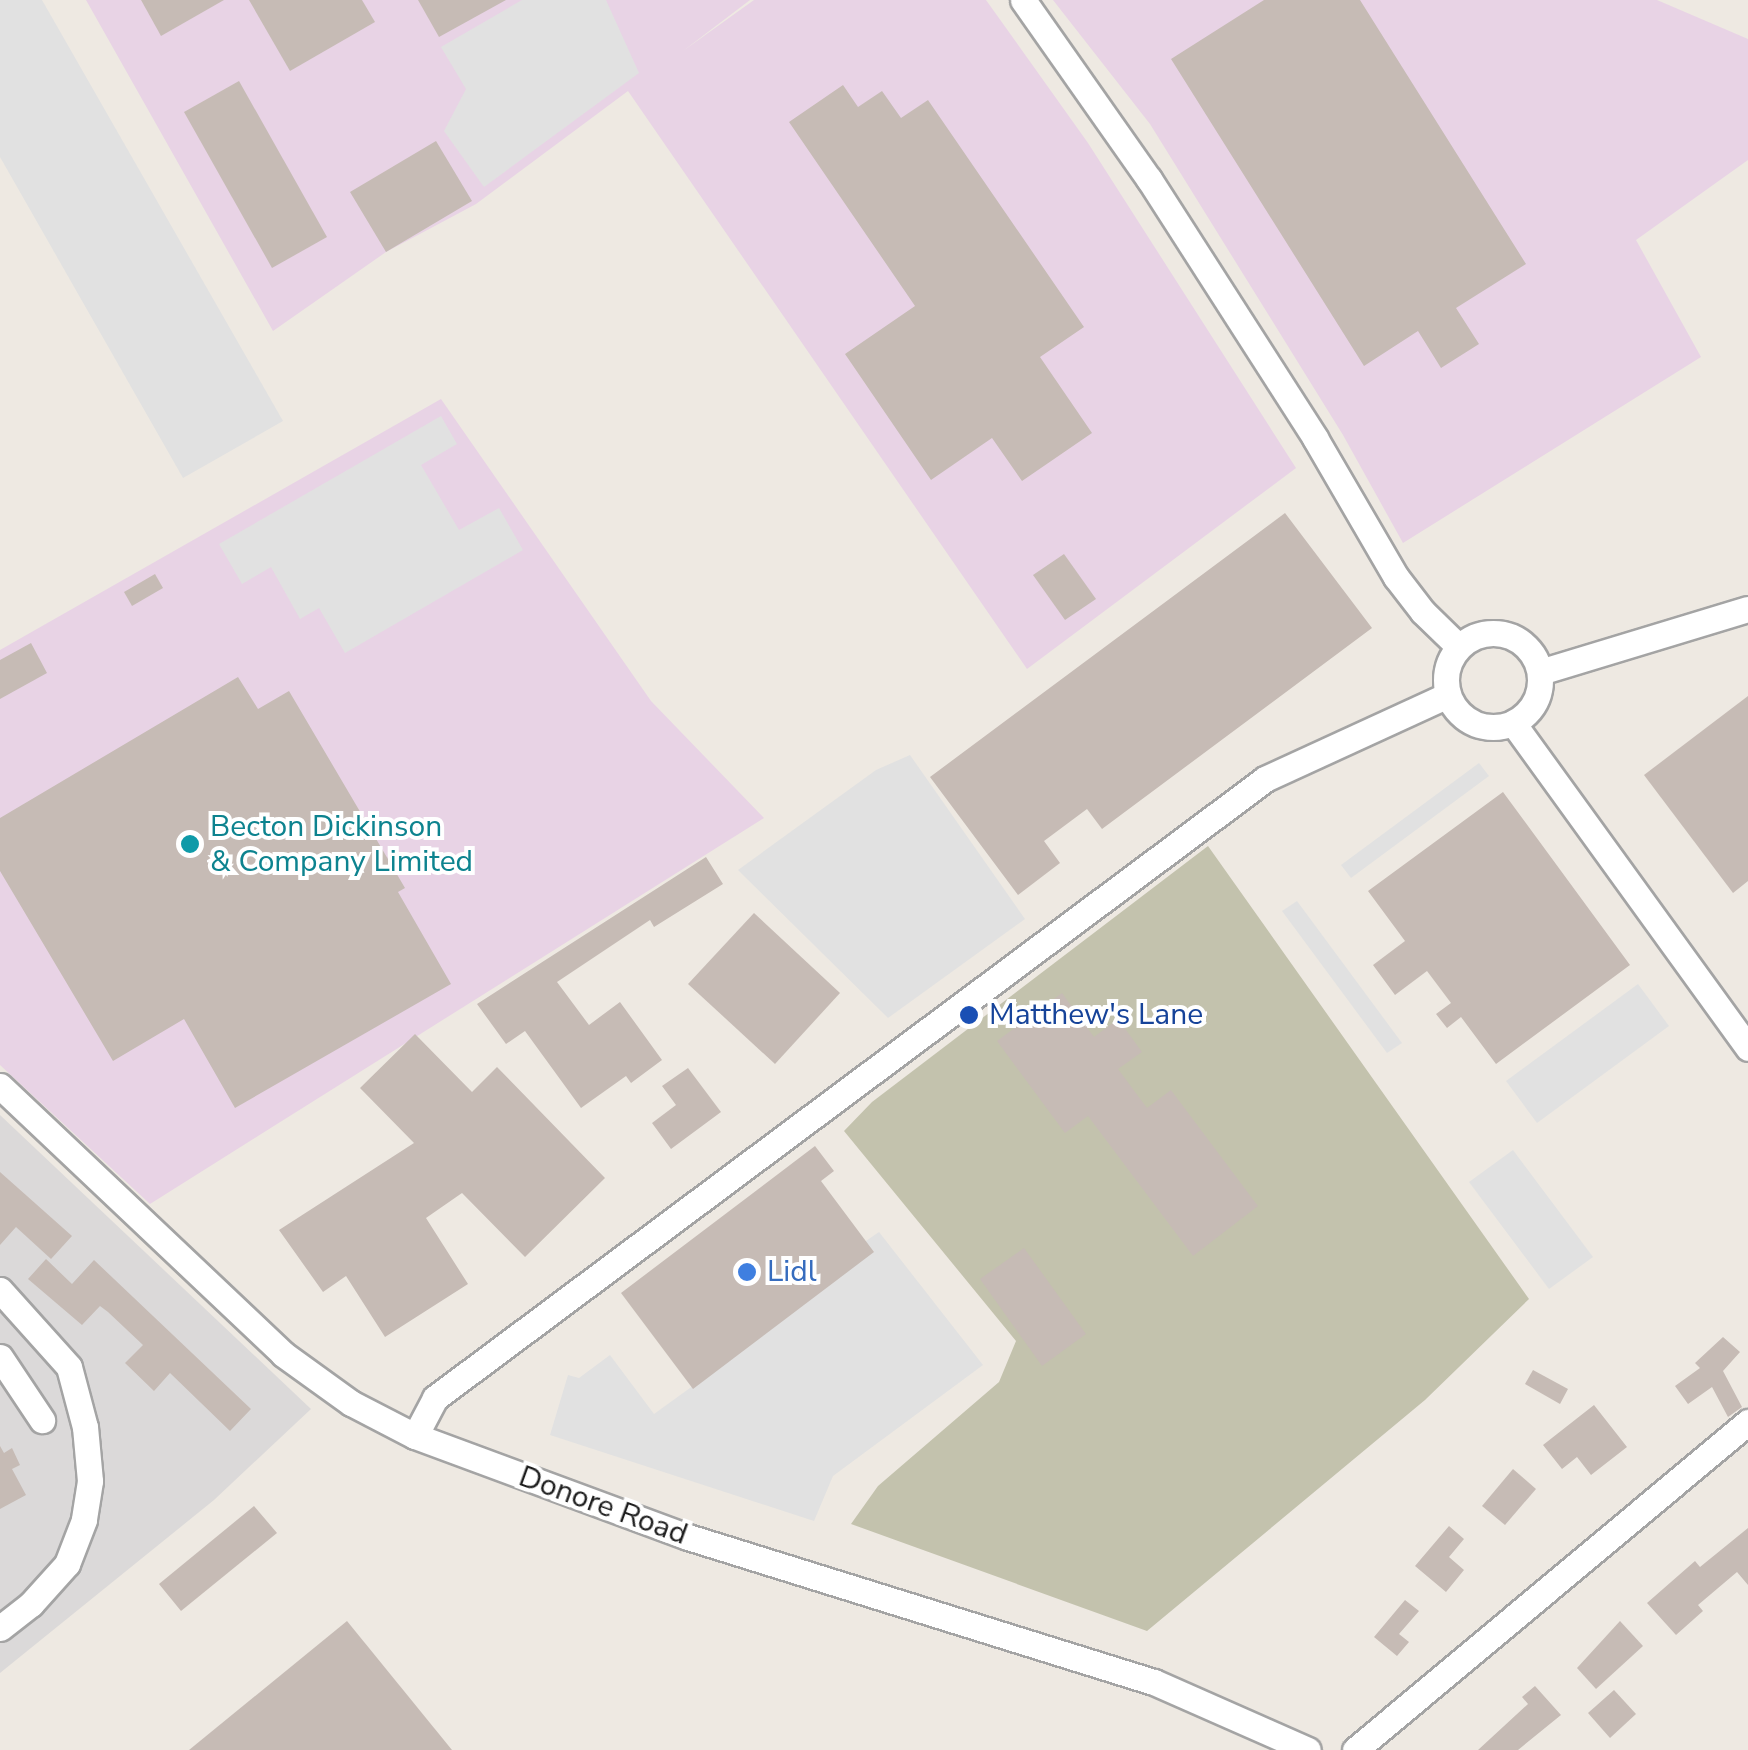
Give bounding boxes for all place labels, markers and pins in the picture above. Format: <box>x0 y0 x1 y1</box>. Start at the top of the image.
place label: Becton Dickinson & Company Limited <box>210 809 473 880</box>
marker: Becton Dickinson & Company Limited <box>179 833 201 855</box>
place label: Matthew's Lane <box>989 997 1203 1033</box>
marker: Matthew's Lane <box>958 1004 980 1026</box>
place label: Lidl <box>767 1254 817 1290</box>
marker: Lidl <box>736 1261 758 1283</box>

